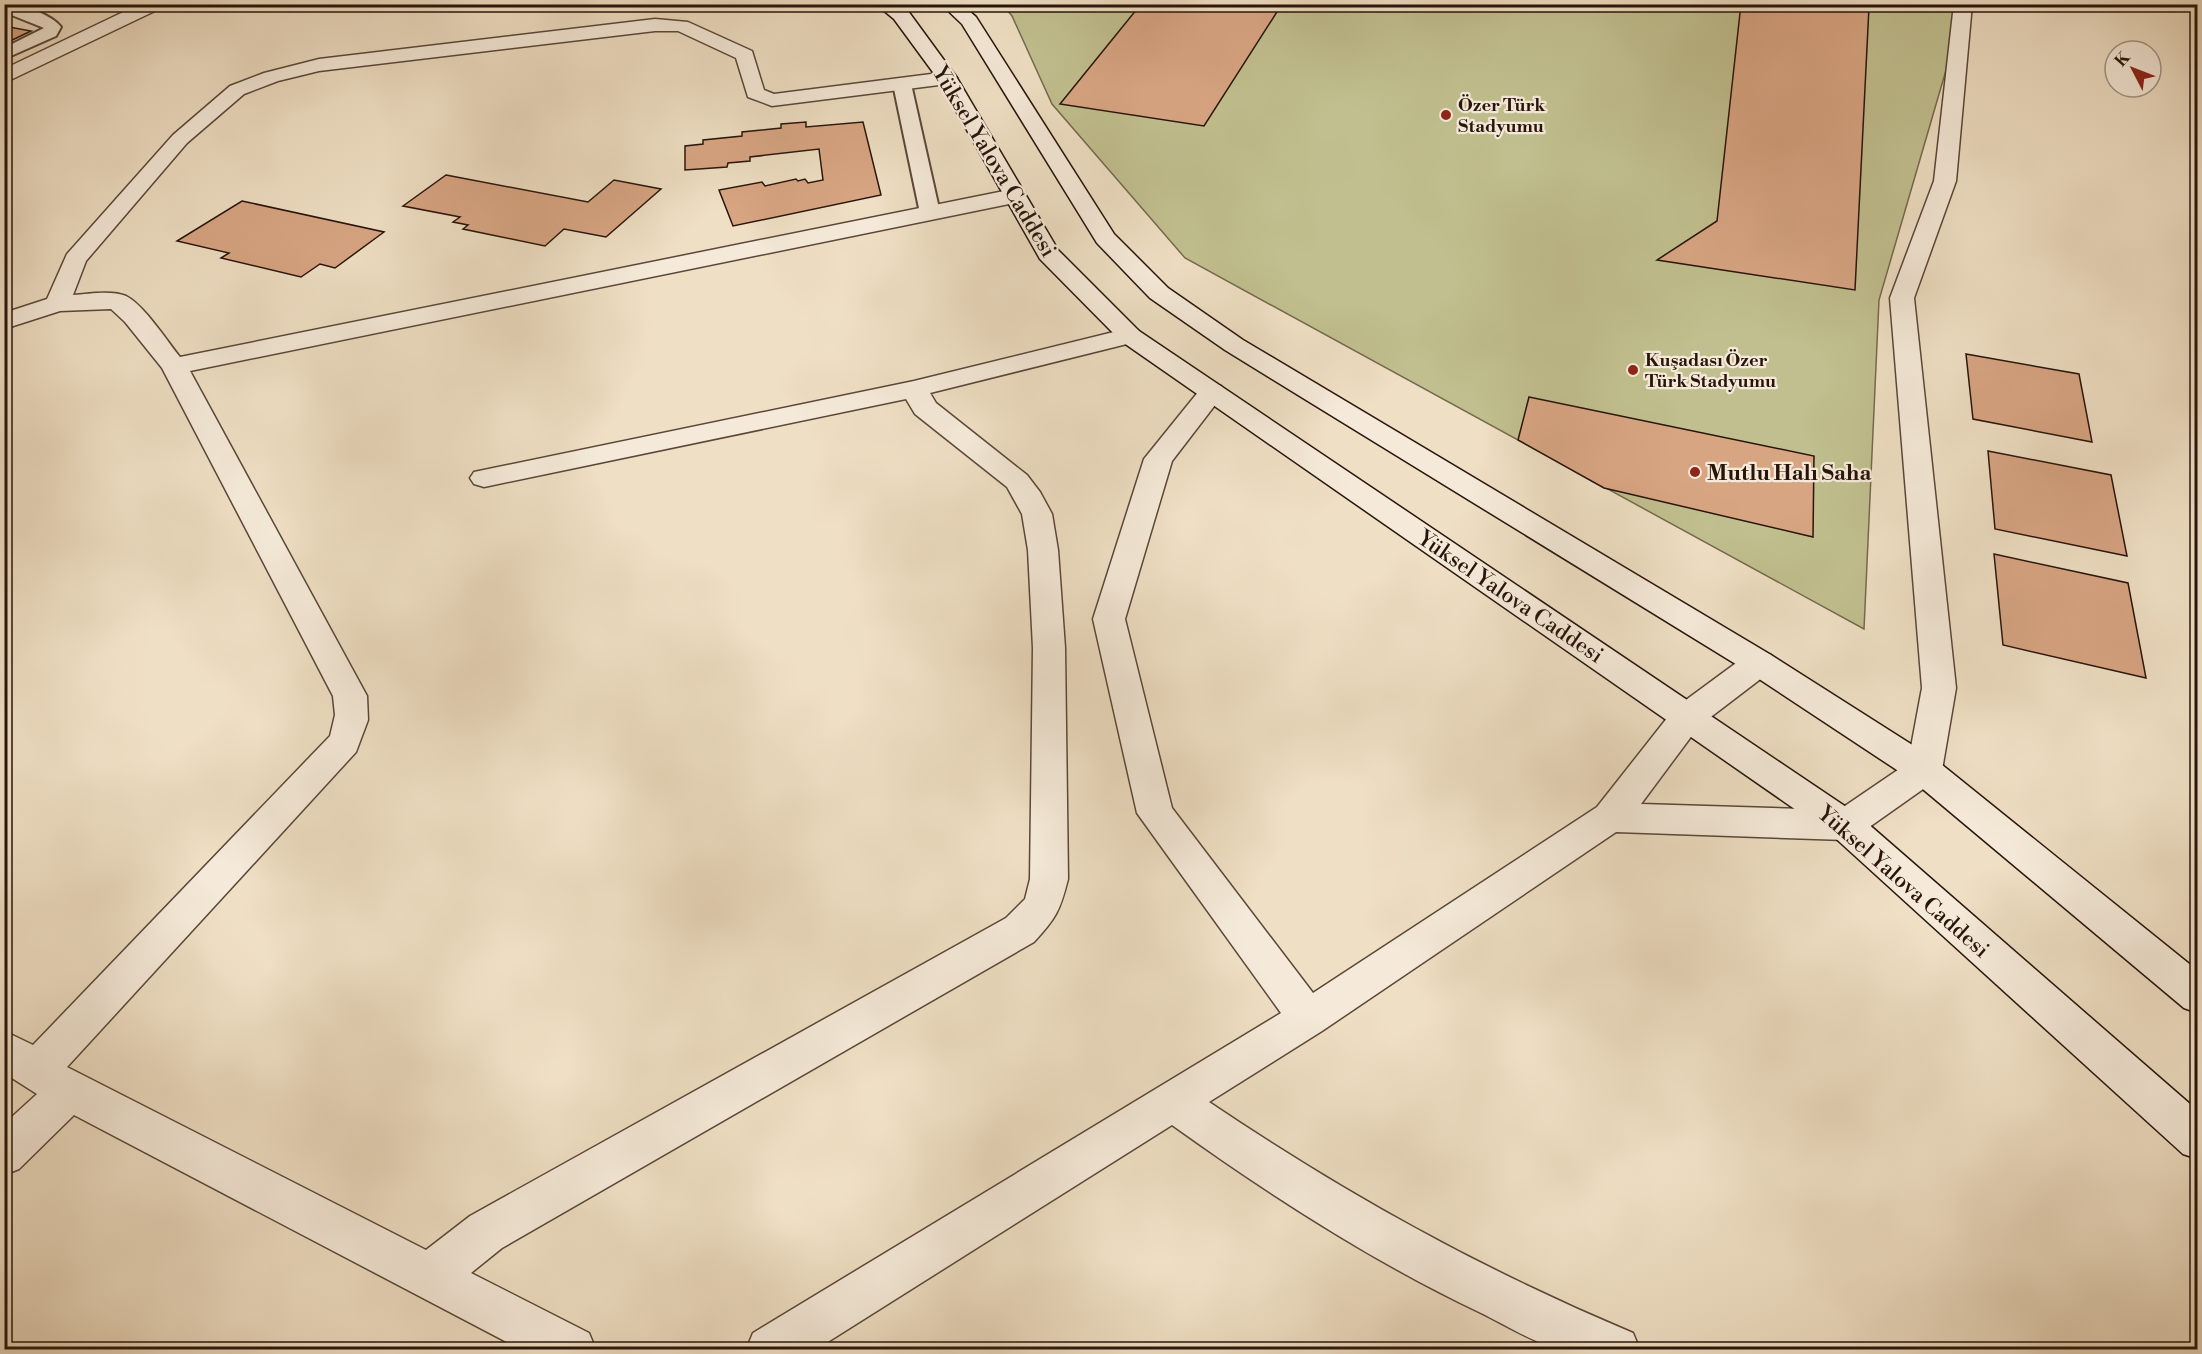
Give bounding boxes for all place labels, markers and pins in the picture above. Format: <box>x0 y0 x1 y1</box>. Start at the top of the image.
place label: Özer Türk Stadyumu <box>1458 94 1546 138</box>
marker: Özer Türk Stadyumu <box>1439 108 1453 122</box>
place label: Kuşadası Özer Türk Stadyumu <box>1645 349 1776 393</box>
marker: Kuşadası Özer Türk Stadyumu <box>1626 363 1640 377</box>
place label: Mutlu Halı Saha <box>1707 460 1872 487</box>
marker: Mutlu Halı Saha <box>1688 465 1702 479</box>

